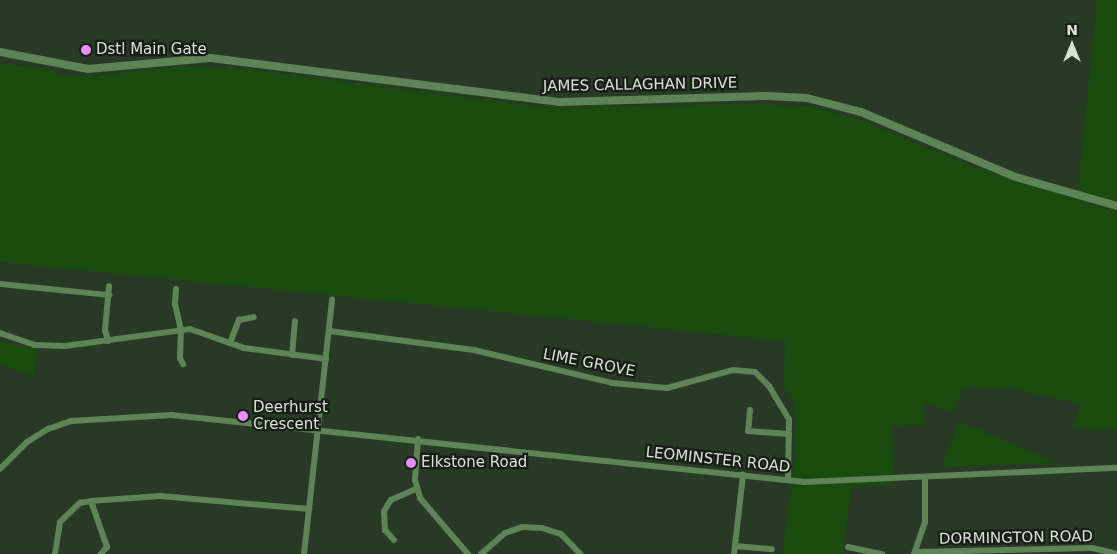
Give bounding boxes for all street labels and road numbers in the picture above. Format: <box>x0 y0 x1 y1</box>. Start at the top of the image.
street label: JAMES CALLAGHAN DRIVE <box>543 74 737 96</box>
street label: LIME GROVE <box>541 345 637 381</box>
street label: LEOMINSTER ROAD <box>645 443 791 477</box>
street label: DORMINGTON ROAD <box>939 528 1093 548</box>

